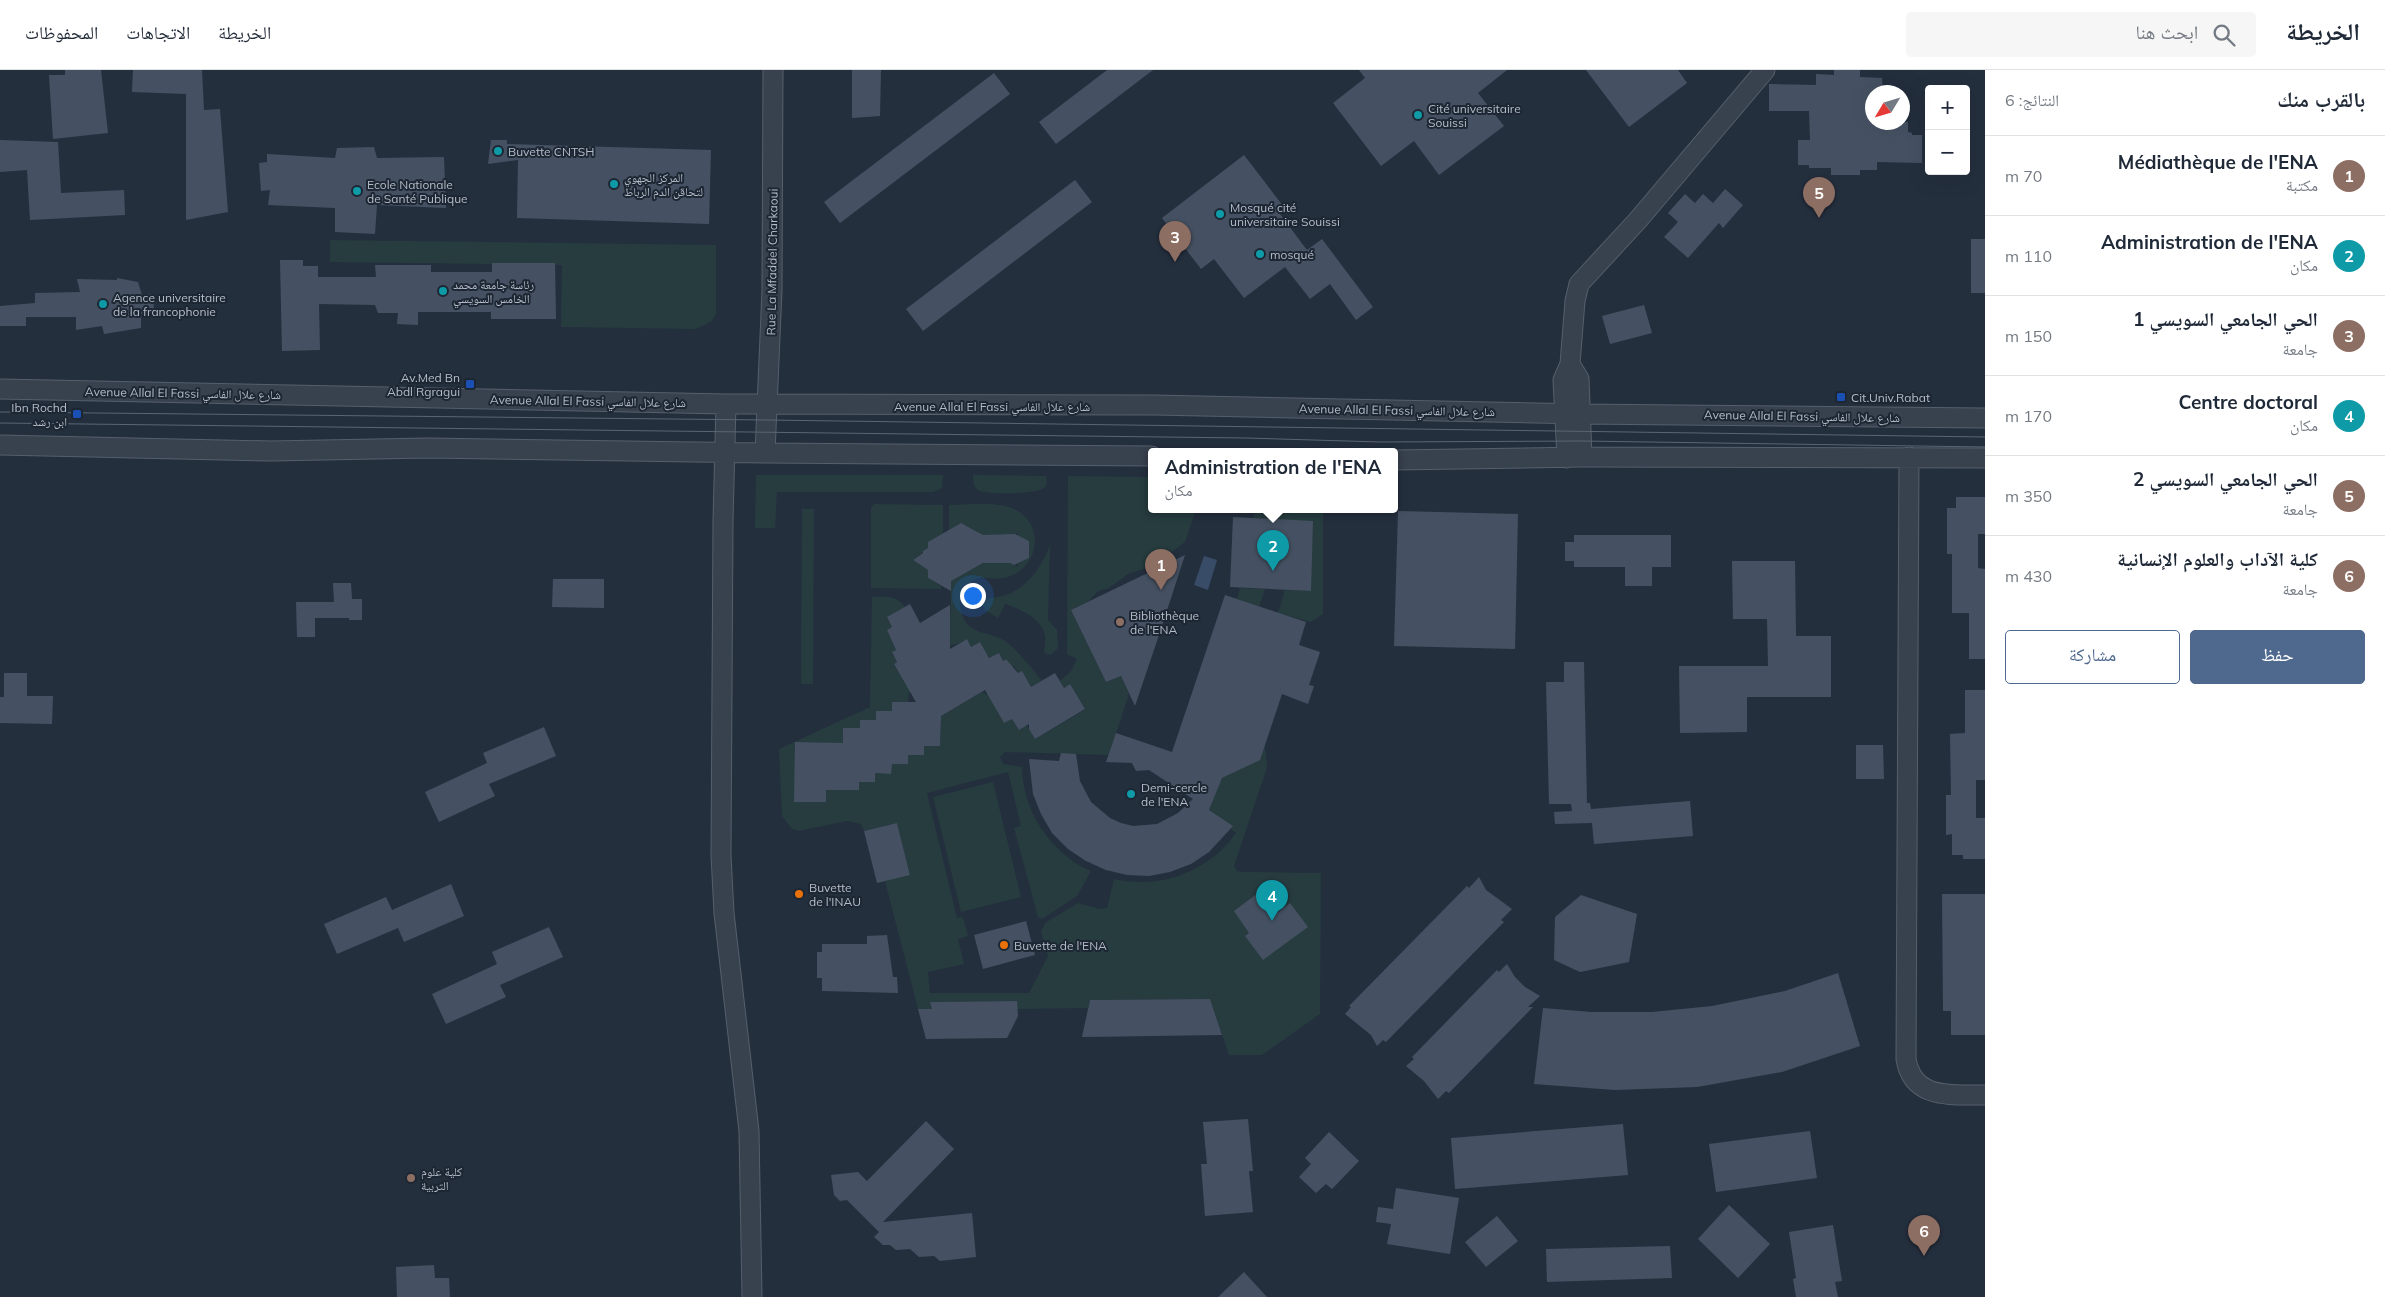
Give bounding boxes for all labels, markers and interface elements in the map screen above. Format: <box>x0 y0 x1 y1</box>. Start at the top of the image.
search box <box>1906 12 2256 57</box>
text: الخريطة <box>2286 16 2360 46</box>
text: ابحث هنا <box>2135 20 2198 44</box>
text: المحفوظات <box>25 21 98 44</box>
text: الاتجاهات <box>126 21 190 44</box>
text: الخريطة <box>218 21 271 44</box>
icon: search <box>2210 21 2238 49</box>
north arrow <box>1865 85 1910 130</box>
map controls <box>1925 85 1970 175</box>
button: + <box>1925 85 1970 130</box>
text: بالقرب منك <box>2277 86 2365 112</box>
text: النتائج: 6 <box>2005 90 2059 110</box>
place label: Cité universitaire Souissi <box>1428 101 1521 130</box>
marker: Cité universitaire Souissi <box>1412 109 1424 121</box>
button: − <box>1925 130 1970 175</box>
place label: Buvette CNTSH <box>508 144 595 159</box>
marker: Buvette CNTSH <box>492 145 504 157</box>
text: Médiathèque de l'ENA <box>2118 150 2318 174</box>
text: 70 m <box>2005 166 2042 186</box>
text: 1 <box>2344 166 2354 186</box>
place label: المركز الجهوي لتحاقن الدم الرباط <box>624 170 703 200</box>
text: مكتبة <box>2286 175 2318 195</box>
place label: Ecole Nationale de Santé Publique <box>367 177 468 206</box>
pin: 5 <box>1803 177 1835 218</box>
marker: المركز الجهوي لتحاقن الدم الرباط <box>608 178 620 190</box>
marker: Ecole Nationale de Santé Publique <box>351 185 363 197</box>
street label: Rue La Mfaddel Charkaoui <box>763 188 781 336</box>
place label: Mosqué cité universitaire Souissi <box>1230 200 1340 229</box>
marker: Mosqué cité universitaire Souissi <box>1214 208 1226 220</box>
pin: 3 <box>1159 221 1191 262</box>
text: Administration de l'ENA <box>2101 230 2318 254</box>
text: 110 m <box>2005 246 2052 266</box>
text: 2 <box>2344 246 2354 266</box>
place label: mosqué <box>1270 247 1314 262</box>
marker: mosqué <box>1254 248 1266 260</box>
text: مكان <box>2290 255 2318 275</box>
place label: رئاسة جامعة محمد الخامس السويسي <box>453 277 535 309</box>
marker: رئاسة جامعة محمد الخامس السويسي <box>437 285 449 297</box>
place label: Agence universitaire de la francophonie <box>113 290 226 319</box>
marker: Agence universitaire de la francophonie <box>97 298 109 310</box>
text: الحي الجامعي السويسي 1 <box>2133 307 2318 331</box>
text: 150 m <box>2005 326 2052 346</box>
text: 3 <box>2344 326 2354 346</box>
text: جامعة <box>2283 339 2318 359</box>
place label: Av.Med Bn Abdl Rgragui <box>387 370 460 399</box>
marker: Av.Med Bn Abdl Rgragui <box>464 378 476 390</box>
street label: Avenue Allal El Fassi شارع علال الفاسي <box>85 384 281 405</box>
place label: Cit.Univ.Rabat <box>1851 390 1930 405</box>
text: Centre doctoral <box>2179 390 2318 414</box>
marker: Cit.Univ.Rabat <box>1835 391 1847 403</box>
street label: Avenue Allal El Fassi شارع علال الفاسي <box>490 392 686 413</box>
street label: Avenue Allal El Fassi شارع علال الفاسي <box>894 399 1090 417</box>
place label: Ibn Rochd ابن رشد <box>11 400 67 429</box>
street label: Avenue Allal El Fassi شارع علال الفاسي <box>1299 401 1495 422</box>
text: 170 m <box>2005 406 2052 426</box>
text: 4 <box>2344 406 2354 426</box>
street label: Avenue Allal El Fassi شارع علال الفاسي <box>1704 407 1900 428</box>
marker: Ibn Rochd ابن رشد <box>71 408 83 420</box>
text: مكان <box>2290 415 2318 435</box>
popup <box>1148 448 1398 513</box>
text: Administration de l'ENA <box>1164 455 1382 479</box>
text: الحي الجامعي السويسي 2 <box>2133 467 2318 491</box>
text: مكان <box>1164 480 1193 500</box>
text: 350 m <box>2005 486 2052 506</box>
text: 5 <box>2344 486 2354 506</box>
text: جامعة <box>2283 499 2318 519</box>
pin: 2 <box>1257 530 1289 571</box>
text: كلية الآداب والعلوم الإنسانية <box>2117 547 2318 571</box>
pin: 1 <box>1145 549 1177 590</box>
text: 430 m <box>2005 566 2052 586</box>
text: 6 <box>2344 566 2354 586</box>
text: جامعة <box>2283 579 2318 599</box>
your location <box>960 583 986 609</box>
place label: Bibliothèque de l'ENA <box>1130 608 1199 637</box>
marker: Bibliothèque de l'ENA <box>1114 616 1126 628</box>
button: مشاركة <box>2005 630 2180 684</box>
button: حفظ <box>2190 630 2365 684</box>
place label: Demi-cercle de l'ENA <box>1141 780 1207 809</box>
marker: Demi-cercle de l'ENA <box>1125 788 1137 800</box>
place label: Buvette de l'INAU <box>809 880 861 909</box>
pin: 4 <box>1256 880 1288 921</box>
marker: Buvette de l'INAU <box>793 888 805 900</box>
place label: Buvette de l'ENA <box>1014 938 1107 953</box>
marker: Buvette de l'ENA <box>998 939 1010 951</box>
place label: كلية علوم التربية <box>421 1164 462 1193</box>
marker: كلية علوم التربية <box>405 1172 417 1184</box>
pin: 6 <box>1908 1215 1940 1256</box>

